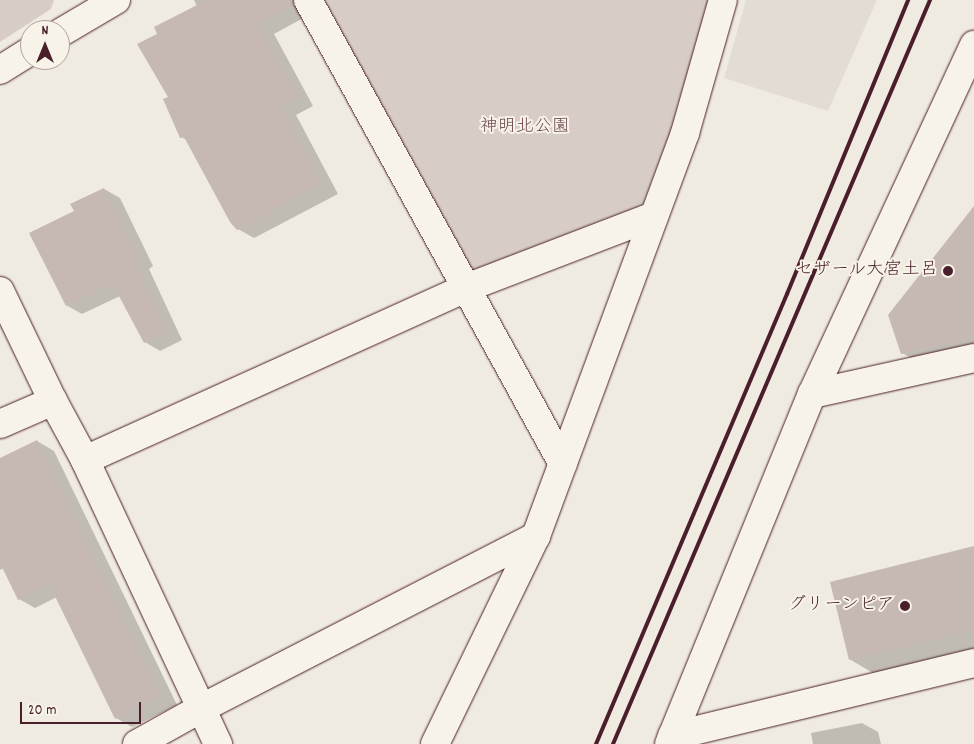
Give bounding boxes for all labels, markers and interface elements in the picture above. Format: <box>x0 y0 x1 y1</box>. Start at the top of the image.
north arrow <box>20 20 70 70</box>
text: N <box>42 21 48 41</box>
park label: 神明北公園 <box>480 117 570 139</box>
place label: セザール大宮土呂 <box>794 260 938 282</box>
marker: セザール大宮土呂 <box>942 265 954 277</box>
place label: グリーンピア <box>787 595 895 617</box>
marker: グリーンピア <box>899 600 911 612</box>
scale bar <box>22 692 144 724</box>
text: 20 m <box>28 700 56 722</box>

